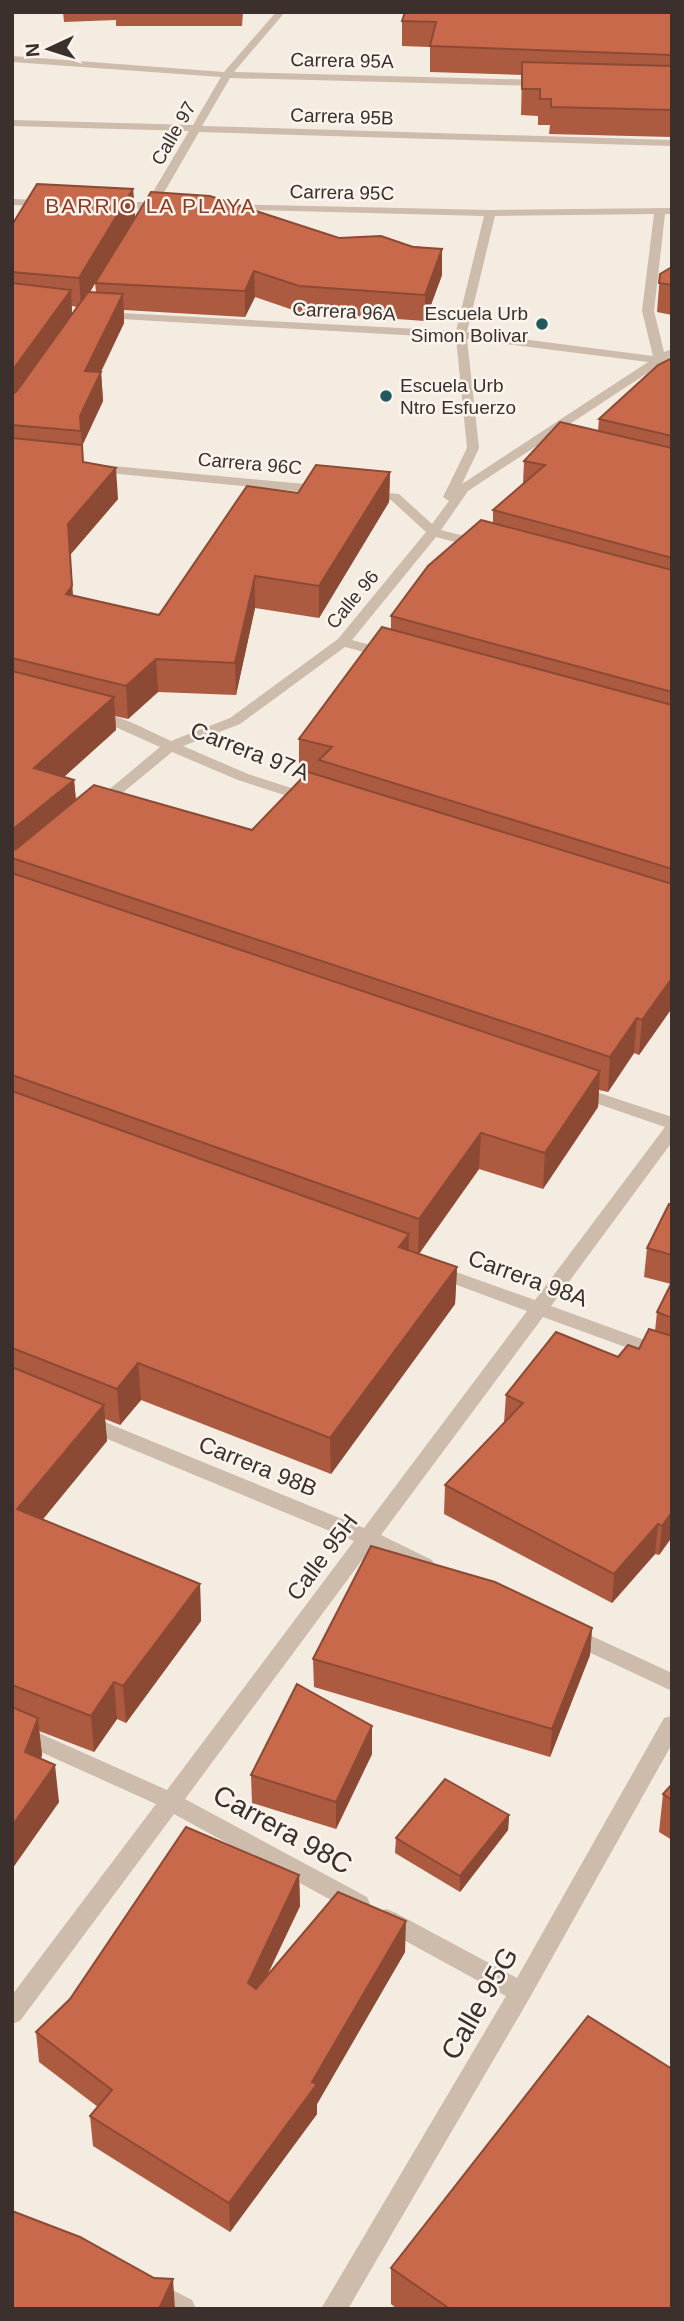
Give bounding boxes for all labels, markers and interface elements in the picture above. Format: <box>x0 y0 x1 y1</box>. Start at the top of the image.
north arrow <box>14 14 84 84</box>
text: N <box>22 43 43 58</box>
street label: Carrera 95A <box>290 49 394 72</box>
street label: Calle 97 <box>147 98 200 169</box>
street label: Carrera 95B <box>290 104 394 129</box>
street label: Carrera 95C <box>290 181 394 204</box>
district label: BARRIO LA PLAYA <box>45 194 257 217</box>
street label: Carrera 96A <box>292 298 397 325</box>
place label: Escuela Urb Simon Bolivar <box>411 303 529 346</box>
marker: Escuela Urb Simon Bolivar <box>534 316 550 332</box>
place label: Escuela Urb Ntro Esfuerzo <box>400 375 516 418</box>
marker: Escuela Urb Ntro Esfuerzo <box>378 388 394 404</box>
street label: Carrera 96C <box>197 448 303 479</box>
street label: Calle 96 <box>322 566 383 633</box>
street label: Carrera 97A <box>187 716 314 786</box>
street label: Carrera 98A <box>465 1244 592 1312</box>
street label: Carrera 98B <box>195 1430 321 1502</box>
street label: Calle 95H <box>281 1509 363 1605</box>
street label: Carrera 98C <box>208 1779 358 1880</box>
street label: Calle 95G <box>435 1942 524 2065</box>

